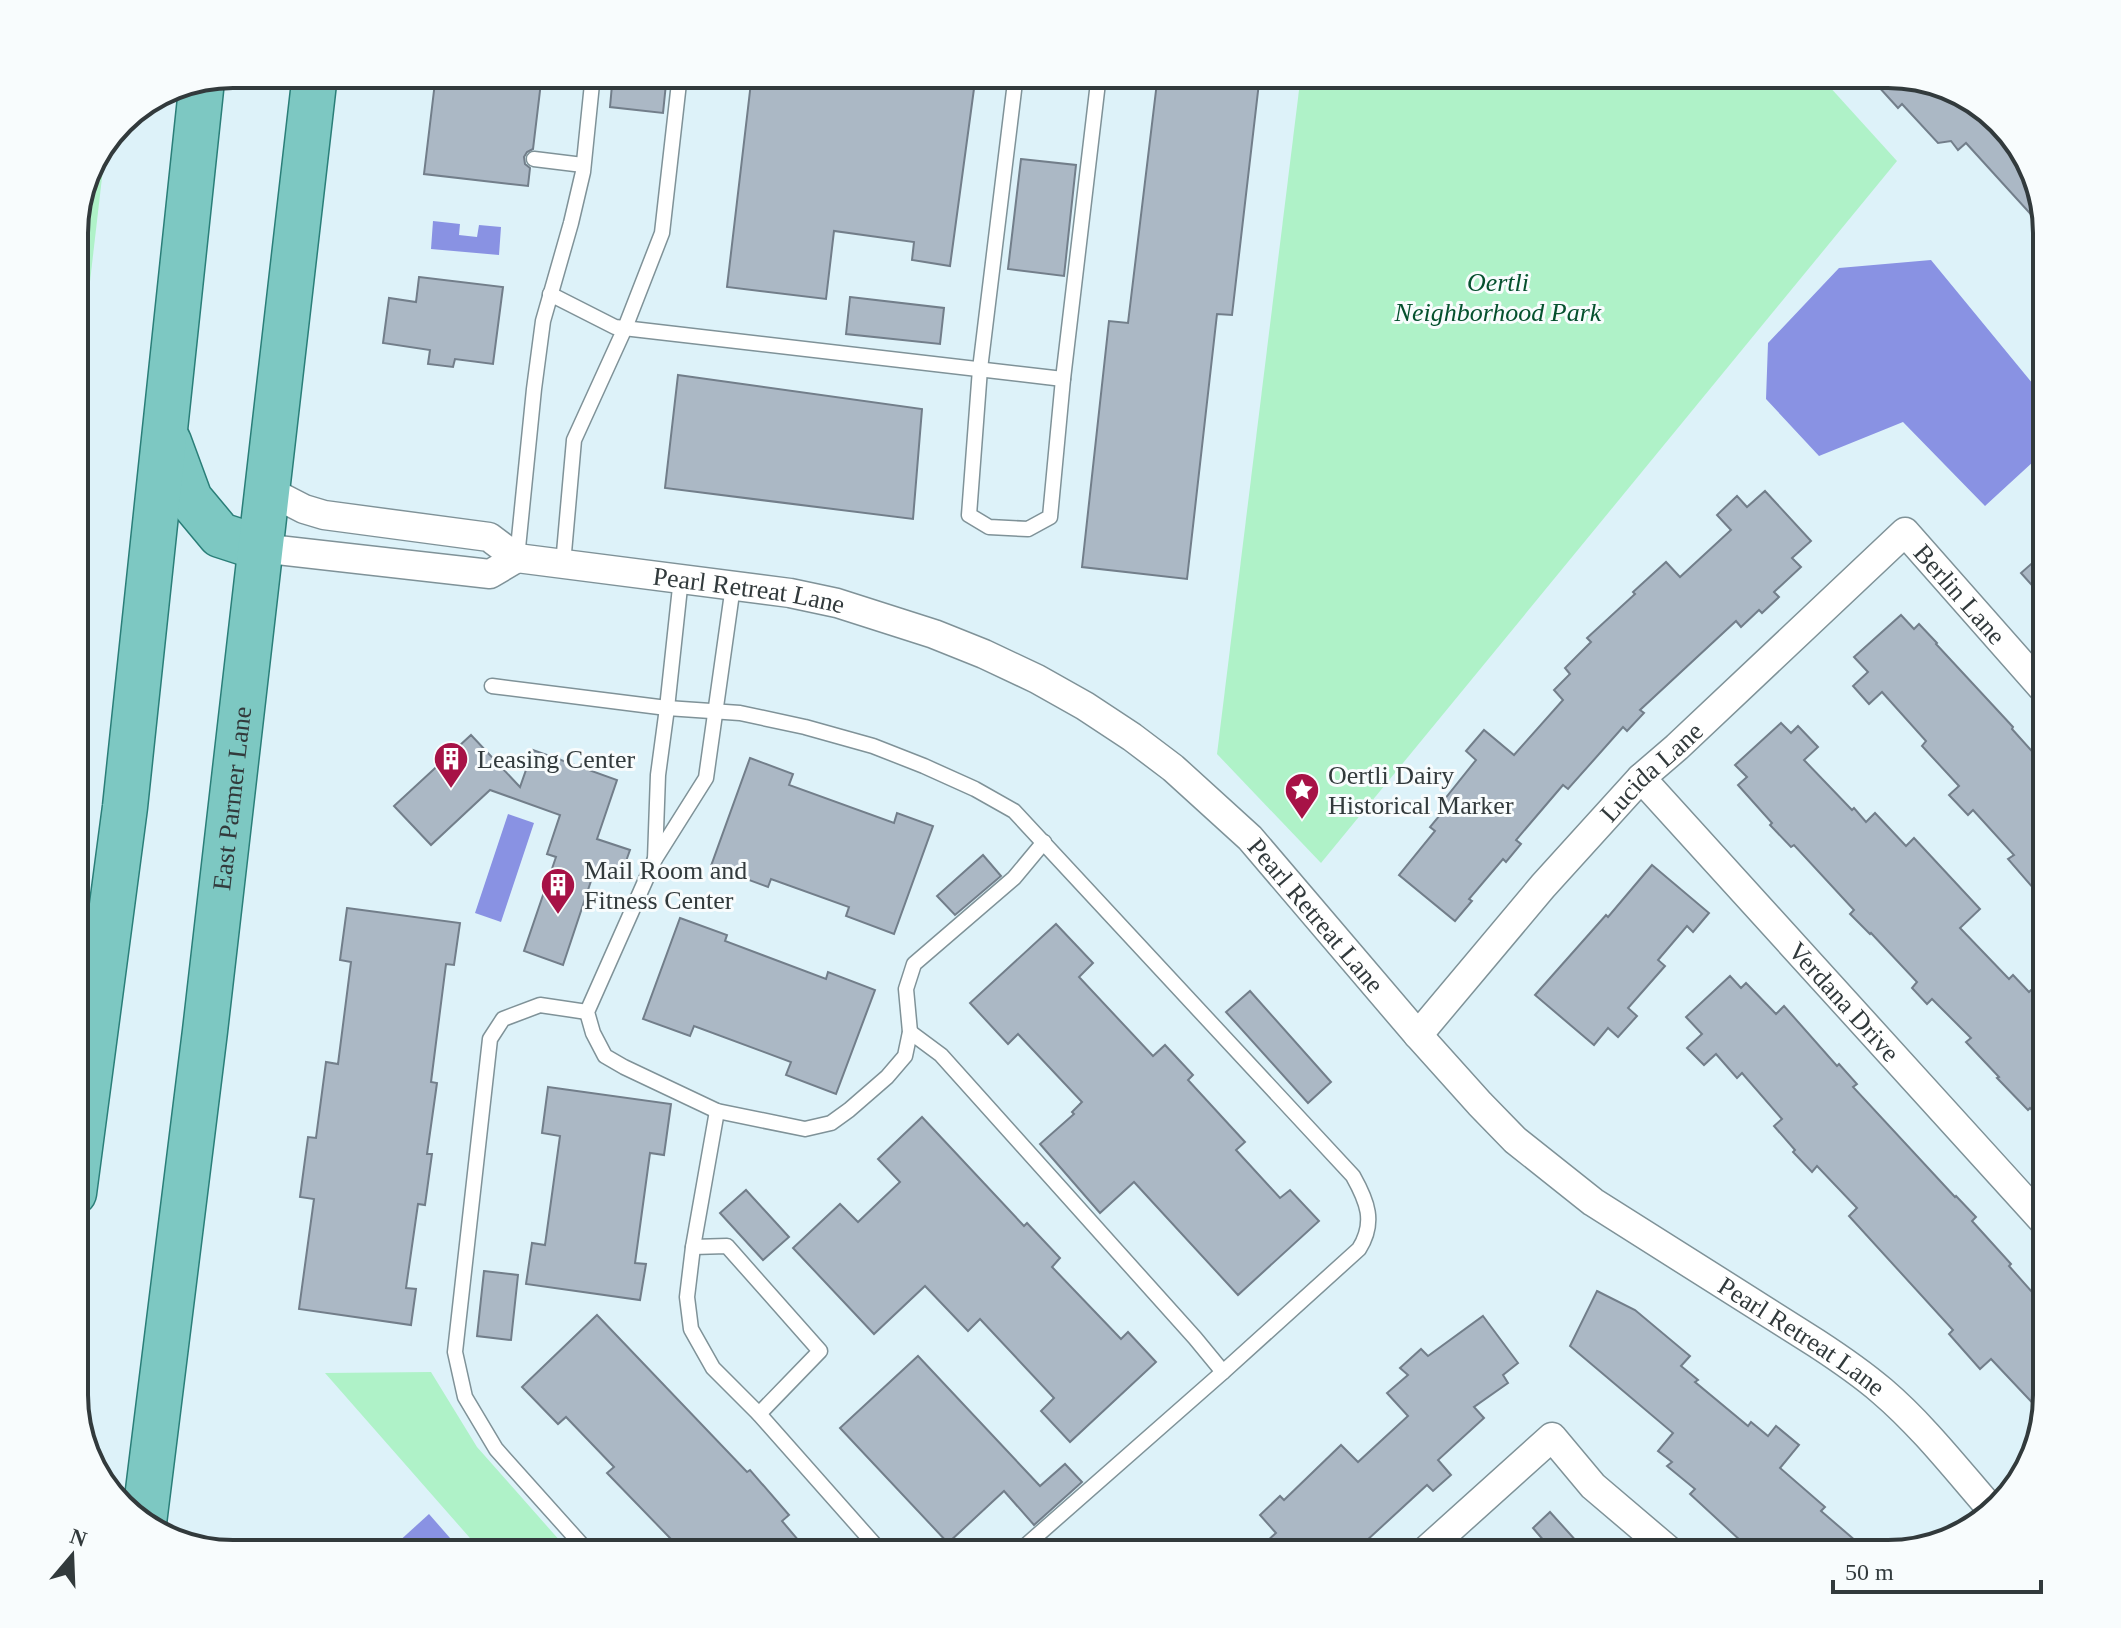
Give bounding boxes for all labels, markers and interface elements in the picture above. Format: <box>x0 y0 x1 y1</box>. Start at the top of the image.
park label: Oertli Neighborhood Park <box>1394 268 1602 327</box>
street label: Berlin Lane <box>1908 538 2011 650</box>
street label: Pearl Retreat Lane <box>651 561 849 619</box>
street label: East Parmer Lane <box>207 705 257 892</box>
street label: Lucida Lane <box>1594 716 1708 827</box>
building icon: Leasing Center <box>432 740 470 790</box>
place label: Leasing Center <box>477 745 635 774</box>
place label: Oertli Dairy Historical Marker <box>1328 761 1514 820</box>
place icon: Oertli Dairy Historical Marker <box>1283 771 1321 821</box>
street label: Pearl Retreat Lane <box>1242 832 1390 998</box>
place label: Mail Room and Fitness Center <box>584 856 747 915</box>
building icon: Mail Room and Fitness Center <box>539 866 577 916</box>
street label: Verdana Drive <box>1783 936 1906 1067</box>
street label: Pearl Retreat Lane <box>1713 1271 1891 1402</box>
north arrow <box>32 1516 112 1596</box>
text: N <box>67 1523 90 1552</box>
scale bar <box>1833 1544 2041 1594</box>
text: 50 m <box>1845 1559 1894 1585</box>

